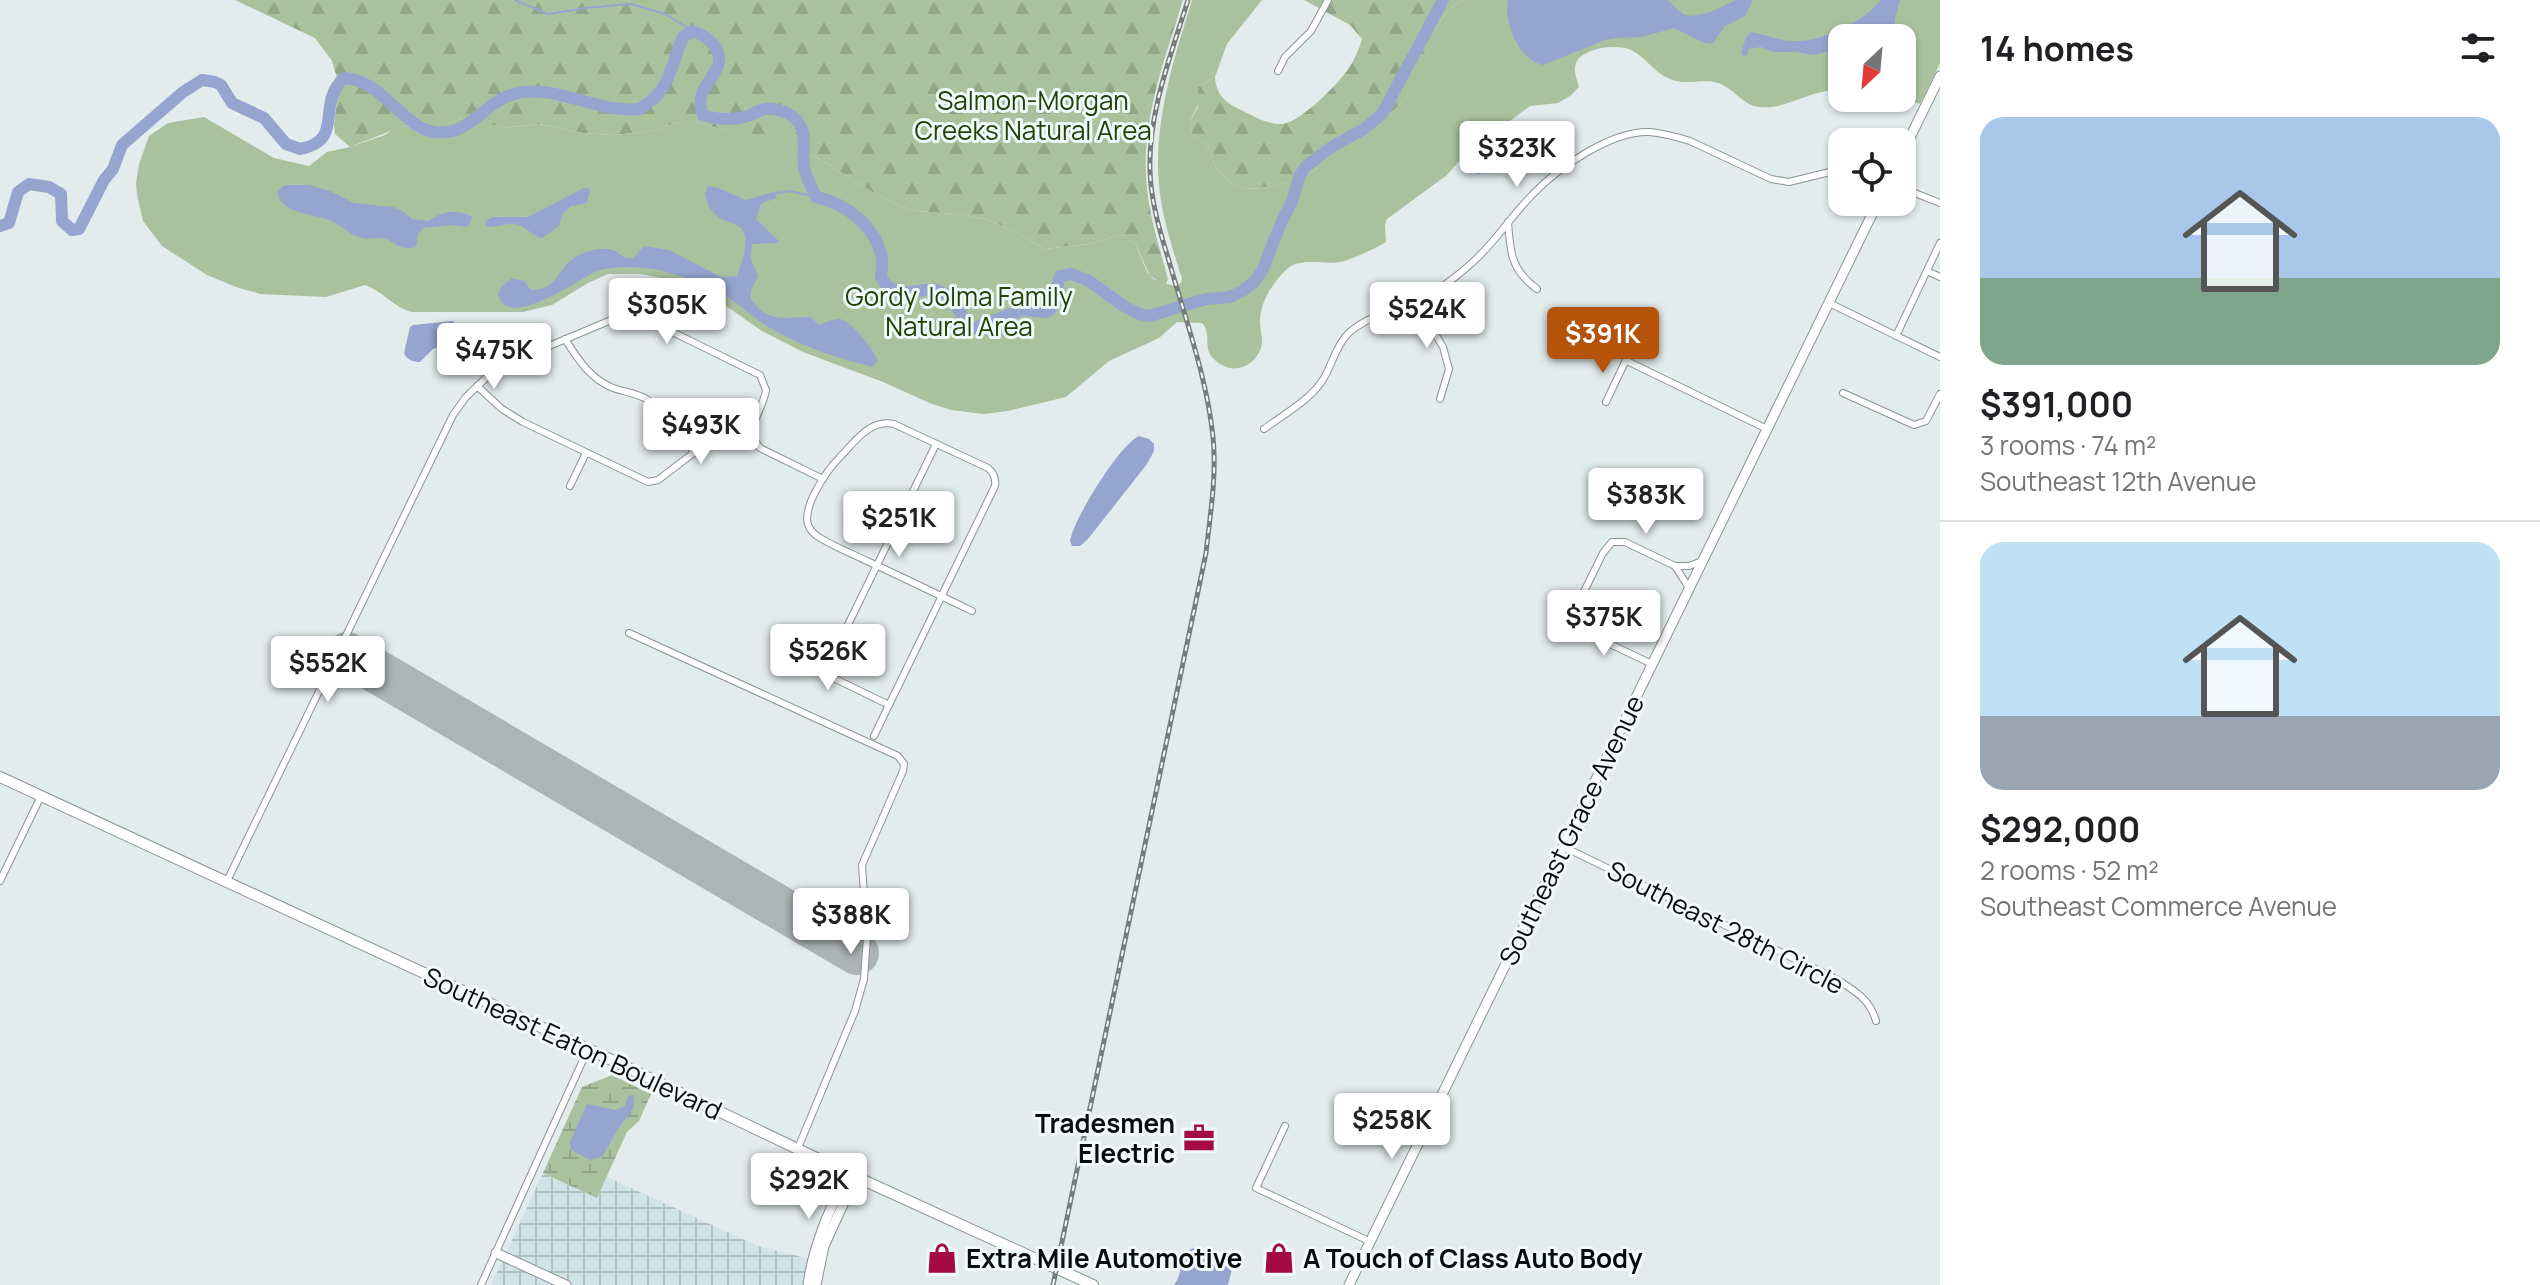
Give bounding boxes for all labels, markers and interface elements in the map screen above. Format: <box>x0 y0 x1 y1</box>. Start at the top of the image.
north arrow <box>1828 24 1916 112</box>
map controls <box>1828 24 1916 216</box>
text: 14 homes <box>1980 25 2134 71</box>
icon: filters <box>2456 26 2500 70</box>
park label: Salmon-Morgan Creeks Natural Area <box>914 82 1152 148</box>
pin: $323K <box>1461 121 1573 189</box>
button: locate <box>1828 128 1916 216</box>
text: $323K <box>1478 129 1556 165</box>
icon: home <box>2168 169 2312 313</box>
pin: $305K <box>611 278 723 346</box>
park label: Gordy Jolma Family Natural Area <box>845 278 1073 344</box>
pin: $524K <box>1371 282 1483 350</box>
text: $305K <box>627 286 707 322</box>
text: $524K <box>1388 290 1466 326</box>
pin: $391K <box>1547 307 1659 375</box>
text: $391K <box>1565 315 1641 351</box>
pin: $475K <box>438 323 550 391</box>
text: $475K <box>455 331 533 367</box>
text: $391,000 <box>1980 381 2133 427</box>
pin: $493K <box>645 398 757 466</box>
text: $493K <box>661 406 741 442</box>
text: 3 rooms · 74 m² <box>1980 427 2156 463</box>
text: Southeast 12th Avenue <box>1980 463 2256 499</box>
pin: $383K <box>1590 468 1702 536</box>
text: $383K <box>1606 476 1686 512</box>
pin: $251K <box>843 491 955 559</box>
text: $251K <box>861 499 937 535</box>
pin: $375K <box>1548 590 1660 658</box>
icon: home <box>2168 594 2312 738</box>
text: $375K <box>1565 598 1643 634</box>
pin: $526K <box>772 624 884 692</box>
text: $526K <box>788 632 868 668</box>
pin: $552K <box>272 636 384 704</box>
text: $552K <box>289 644 367 680</box>
street label: Southeast Grace Avenue <box>1490 689 1652 971</box>
text: $292,000 <box>1980 806 2140 852</box>
street label: Southeast 28th Circle <box>1601 852 1851 1002</box>
text: 2 rooms · 52 m² <box>1980 852 2159 888</box>
pin: $388K <box>795 888 907 956</box>
text: Southeast Commerce Avenue <box>1980 888 2337 924</box>
text: $388K <box>811 896 891 932</box>
street label: Southeast Eaton Boulevard <box>418 958 728 1128</box>
pin: $258K <box>1336 1093 1448 1161</box>
text: $258K <box>1352 1101 1432 1137</box>
place label: Tradesmen Electric <box>1035 1105 1175 1171</box>
office icon: Tradesmen Electric <box>1182 1121 1216 1155</box>
pin: $292K <box>753 1153 865 1221</box>
text: $292K <box>769 1161 849 1197</box>
place label: Extra Mile Automotive <box>966 1240 1242 1276</box>
place label: A Touch of Class Auto Body <box>1303 1240 1643 1276</box>
shop icon: Extra Mile Automotive <box>925 1241 959 1275</box>
shop icon: A Touch of Class Auto Body <box>1262 1241 1296 1275</box>

